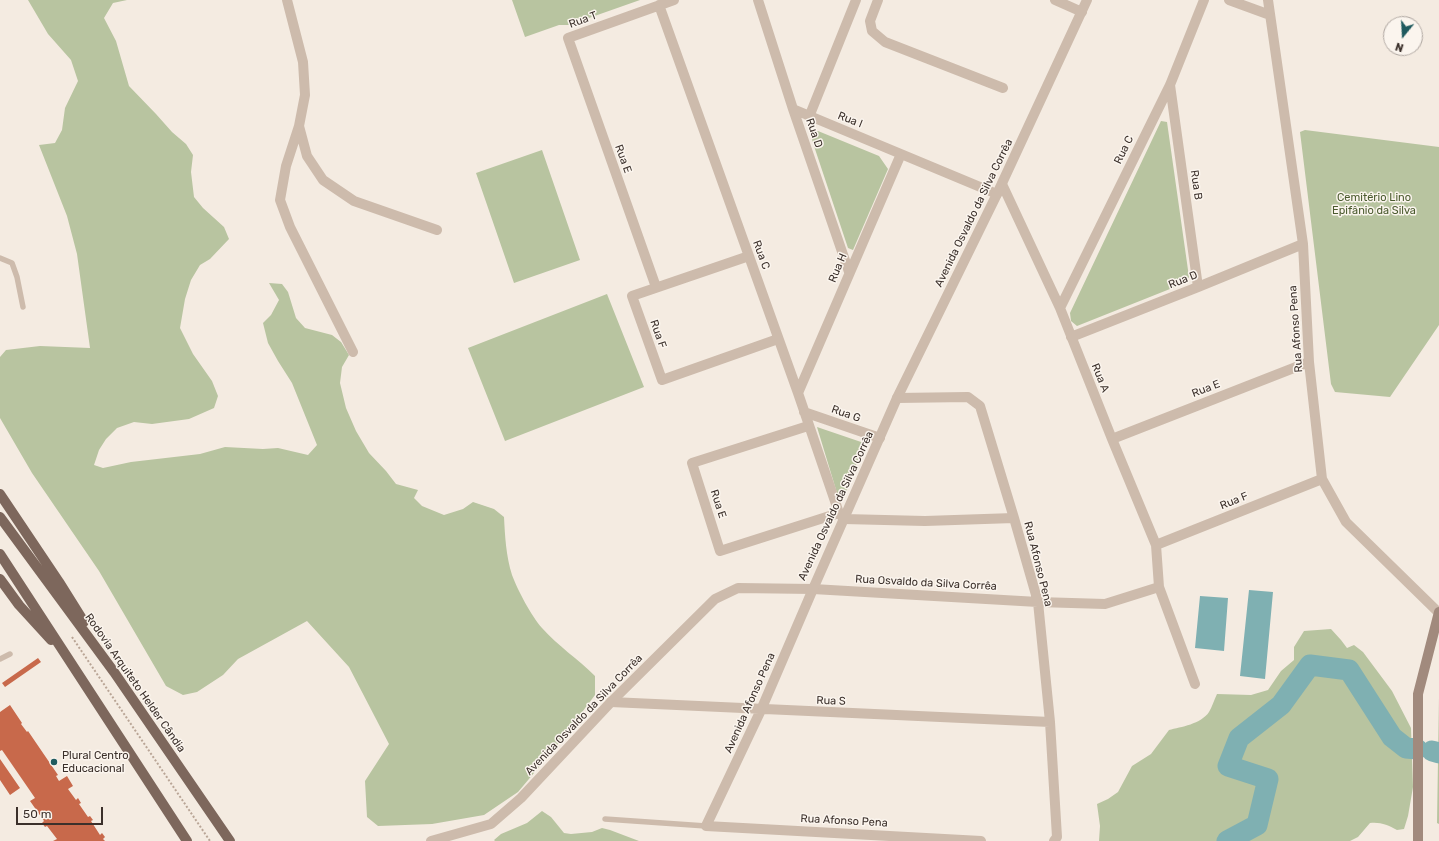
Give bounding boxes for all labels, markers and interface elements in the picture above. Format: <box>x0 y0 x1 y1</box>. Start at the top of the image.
street label: Rua T <box>567 9 599 31</box>
north arrow <box>1383 16 1423 56</box>
text: N <box>1394 40 1405 54</box>
street label: Rua I <box>836 109 864 131</box>
street label: Rua D <box>803 117 825 149</box>
street label: Rua C <box>1112 134 1136 166</box>
street label: Avenida Osvaldo da Silva Corrêa <box>932 137 1016 289</box>
street label: Rua E <box>612 143 634 175</box>
street label: Rua B <box>1187 169 1205 201</box>
park label: Cemitério Lino Epifânio da Silva <box>1332 191 1416 217</box>
street label: Rua C <box>750 239 772 271</box>
street label: Rua H <box>826 251 850 285</box>
street label: Rua D <box>1167 268 1199 292</box>
street label: Rua Afonso Pena <box>1286 285 1306 373</box>
street label: Rua F <box>647 318 669 350</box>
street label: Rua A <box>1088 362 1112 394</box>
street label: Rua E <box>1190 378 1222 400</box>
street label: Rua G <box>830 403 862 425</box>
street label: Avenida Osvaldo da Silva Corrêa <box>796 429 876 583</box>
street label: Rua E <box>707 488 729 520</box>
street label: Rua F <box>1218 489 1250 513</box>
street label: Rua Afonso Pena <box>1021 520 1055 608</box>
street label: Rua Osvaldo da Silva Corrêa <box>855 573 997 593</box>
street label: Rodovia Arquiteto Helder Cândia <box>82 611 188 755</box>
street label: Avenida Afonso Pena <box>722 651 778 755</box>
street label: Avenida Osvaldo da Silva Corrêa <box>523 652 645 778</box>
street label: Rua S <box>816 694 846 708</box>
place label: Plural Centro Educacional <box>62 749 129 775</box>
marker: Plural Centro Educacional <box>49 757 59 767</box>
scale bar <box>18 799 105 825</box>
text: 50 m <box>23 807 51 821</box>
street label: Rua Afonso Pena <box>800 812 888 830</box>

